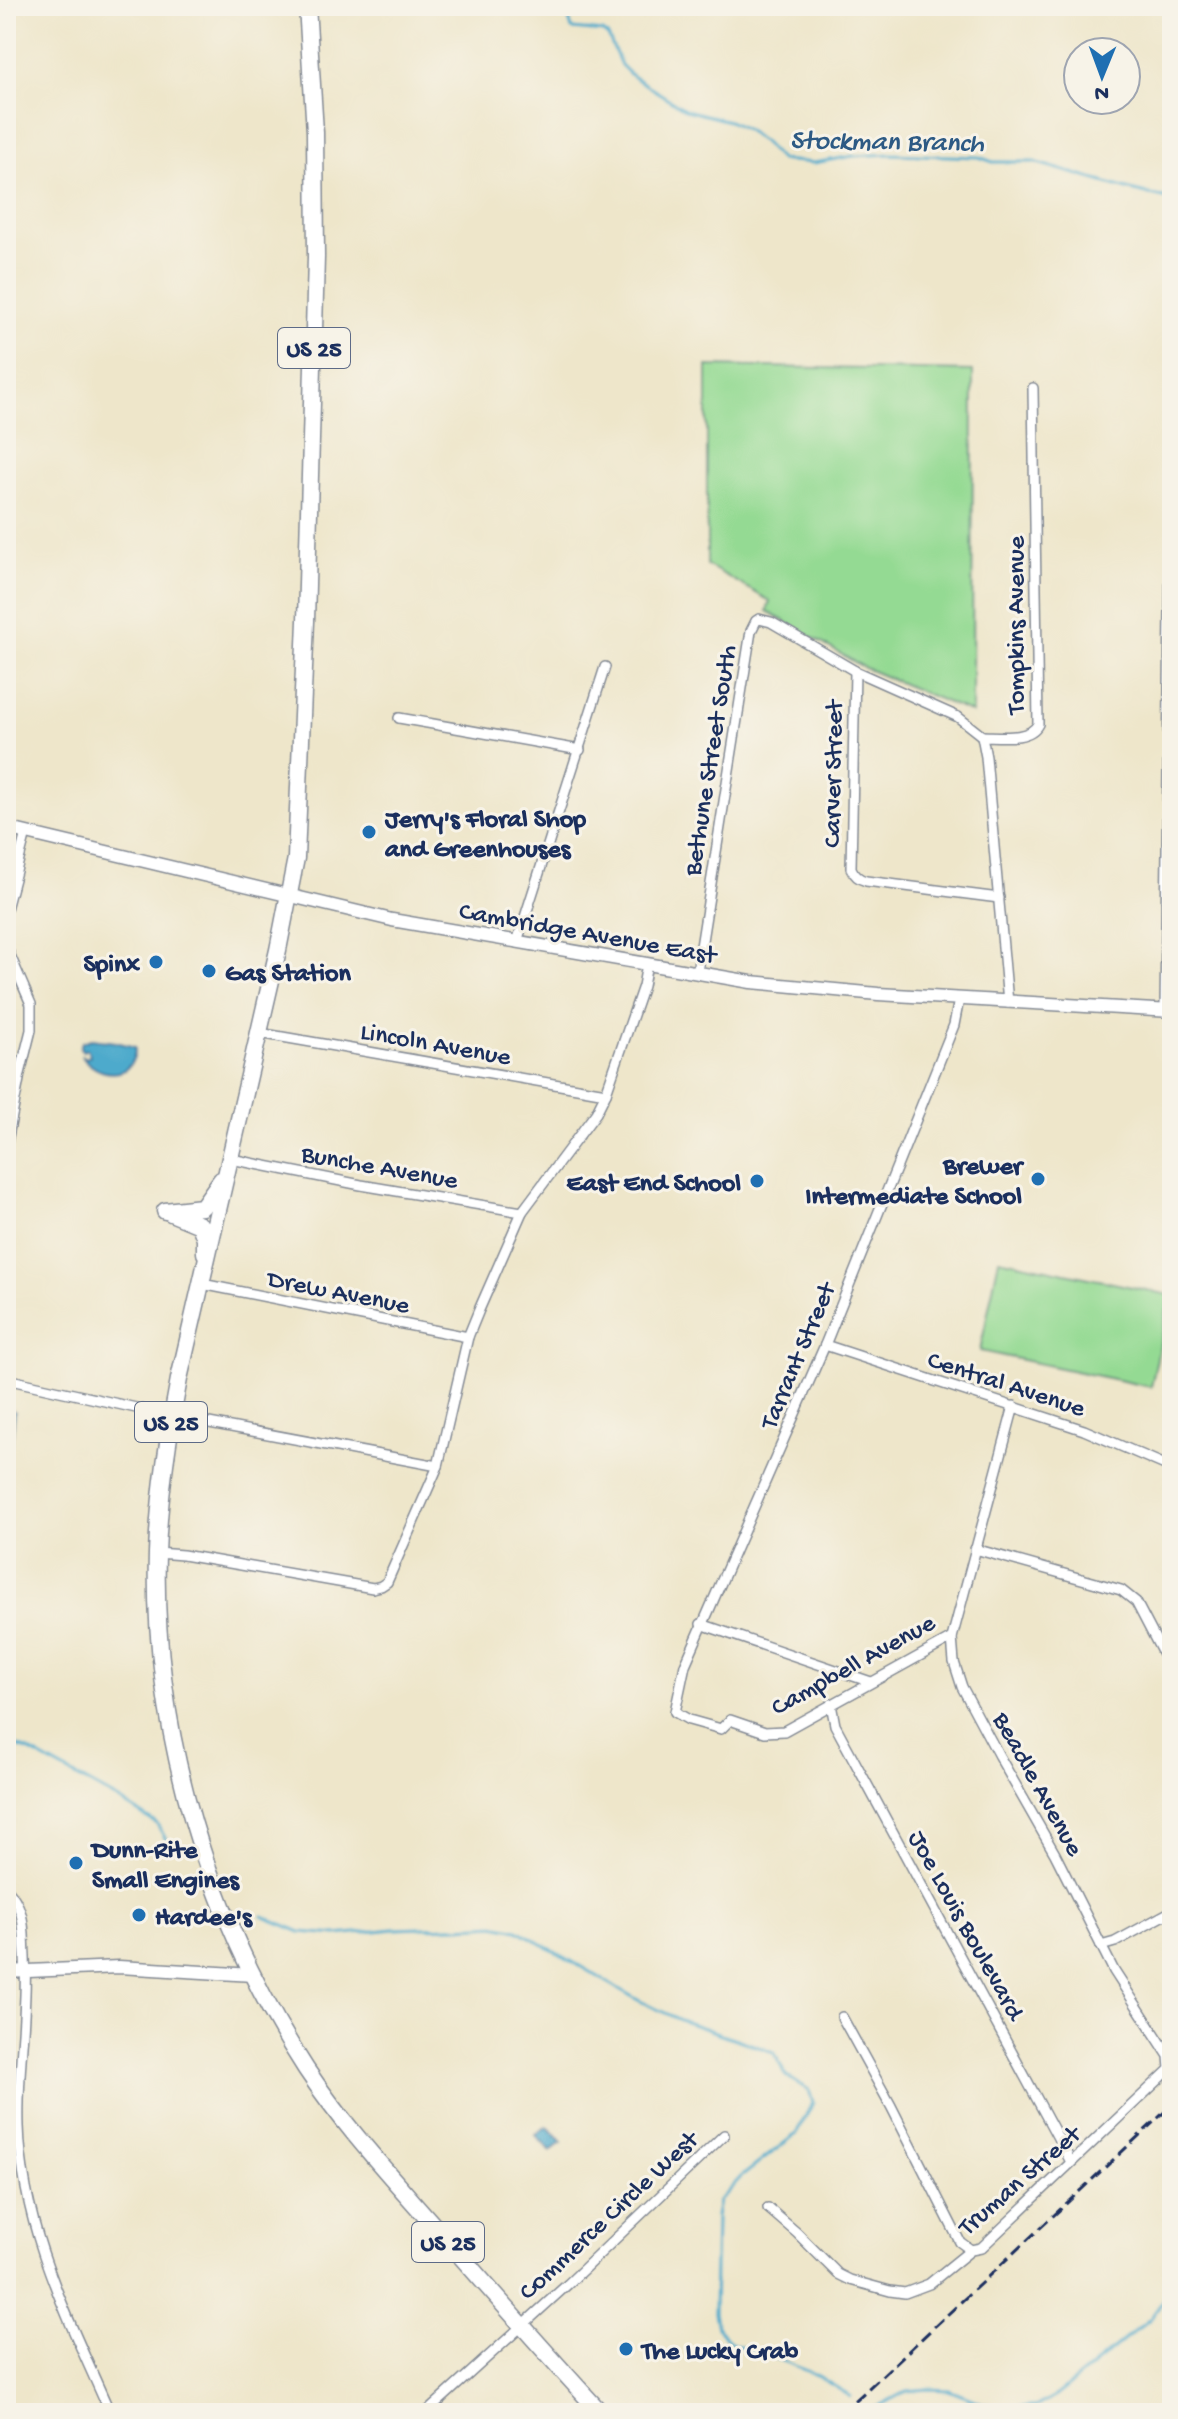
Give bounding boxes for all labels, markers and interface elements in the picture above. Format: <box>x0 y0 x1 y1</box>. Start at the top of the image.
north arrow <box>1062 36 1142 116</box>
text: N <box>1094 79 1109 105</box>
water label: Stockman Branch <box>790 125 985 162</box>
road number: US 25 <box>278 328 350 368</box>
street label: Tompkins Avenue <box>1003 535 1034 716</box>
street label: Bethune Street South <box>679 643 746 879</box>
street label: Carver Street <box>819 698 852 848</box>
place label: Jerry's Floral Shop and Greenhouses <box>384 806 586 867</box>
marker: Jerry's Floral Shop and Greenhouses <box>360 823 378 841</box>
street label: Cambridge Avenue East <box>456 898 720 974</box>
place label: Spinx <box>83 951 140 982</box>
marker: Spinx <box>147 953 165 971</box>
place label: Gas Station <box>225 960 351 991</box>
marker: Gas Station <box>200 962 218 980</box>
street label: Lincoln Avenue <box>358 1018 513 1075</box>
street label: Bunche Avenue <box>298 1140 460 1199</box>
place label: Brewer Intermediate School <box>805 1153 1025 1214</box>
place label: East End School <box>567 1170 741 1201</box>
marker: Brewer Intermediate School <box>1029 1170 1047 1188</box>
marker: East End School <box>748 1172 766 1190</box>
street label: Drew Avenue <box>263 1265 412 1323</box>
street label: Tarrant Street <box>755 1277 846 1436</box>
street label: Central Avenue <box>923 1346 1089 1427</box>
road number: US 25 <box>135 1402 207 1442</box>
street label: Campbell Avenue <box>767 1609 942 1725</box>
street label: Beadle Avenue <box>983 1707 1089 1863</box>
street label: Joe Louis Boulevard <box>899 1826 1030 2028</box>
place label: Dunn-Rite Small Engines <box>90 1837 240 1898</box>
marker: Dunn-Rite Small Engines <box>67 1854 85 1872</box>
place label: Hardee's <box>155 1904 253 1935</box>
marker: Hardee's <box>130 1906 148 1924</box>
street label: Truman Street <box>952 2119 1090 2245</box>
street label: Commerce Circle West <box>514 2124 708 2309</box>
road number: US 25 <box>412 2222 484 2262</box>
place label: The Lucky Crab <box>640 2338 798 2369</box>
marker: The Lucky Crab <box>617 2340 635 2358</box>

